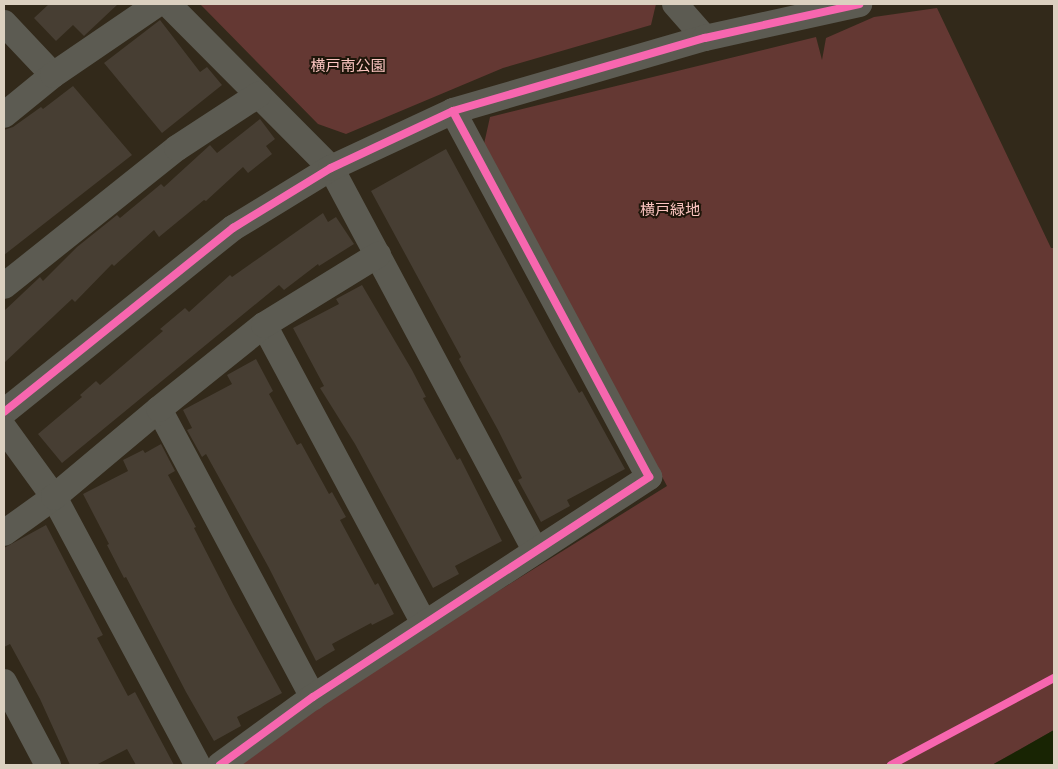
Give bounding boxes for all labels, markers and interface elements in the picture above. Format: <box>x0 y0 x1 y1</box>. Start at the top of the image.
park label: 横戸南公園 <box>311 57 385 75</box>
park label: 横戸緑地 <box>640 201 700 219</box>

